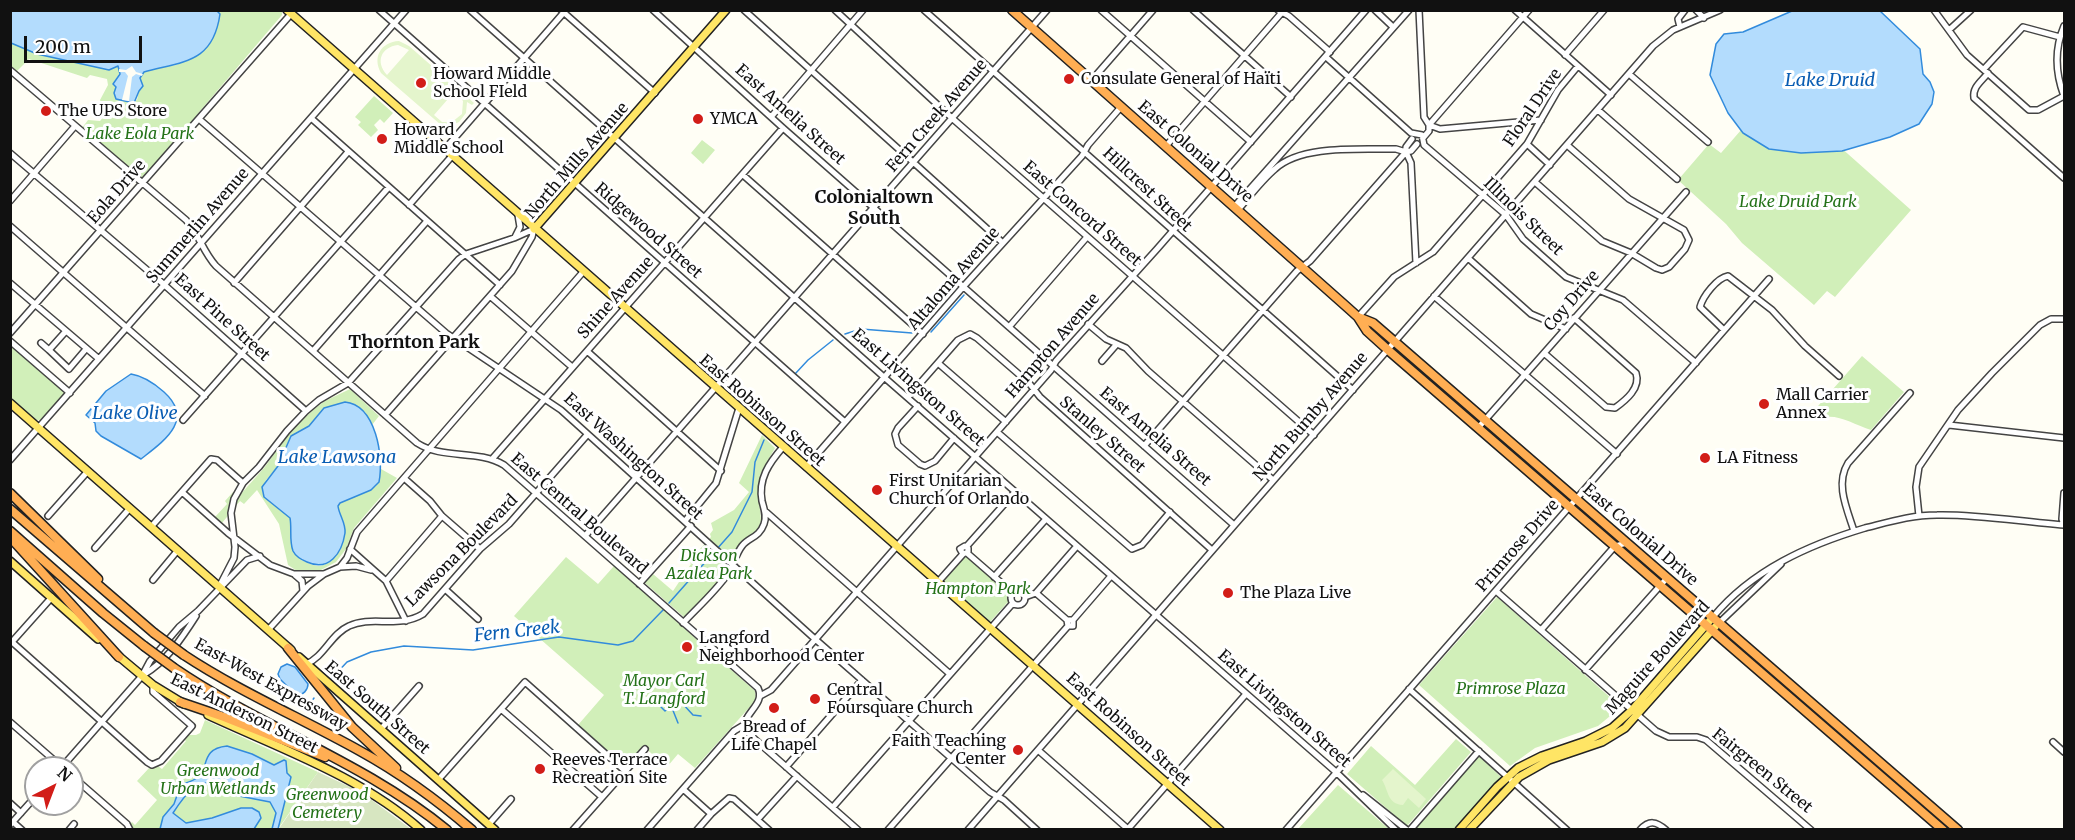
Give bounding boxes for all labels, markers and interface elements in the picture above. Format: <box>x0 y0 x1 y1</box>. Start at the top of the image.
scale bar <box>27 24 146 62</box>
text: 200 m <box>35 35 91 58</box>
street label: Fern Creek Avenue <box>883 56 991 176</box>
street label: East Amelia Street <box>731 61 849 169</box>
place label: Howard Middle School FIeld <box>433 64 551 102</box>
street label: Floral Drive <box>1500 65 1566 151</box>
place label: Consulate General of Haïti <box>1081 69 1281 89</box>
water label: Lake Druid <box>1785 70 1875 92</box>
marker: Consulate General of Haïti <box>1062 72 1076 86</box>
marker: Howard Middle School FIeld <box>414 76 428 90</box>
street label: East Colonial Drive <box>1134 97 1256 207</box>
street label: North Mills Avenue <box>521 99 633 223</box>
place label: The UPS Store <box>58 101 167 121</box>
marker: The UPS Store <box>39 104 53 118</box>
place label: YMCA <box>710 109 758 129</box>
marker: YMCA <box>691 112 705 126</box>
place label: Howard Middle School <box>394 120 504 158</box>
park label: Lake Eola Park <box>86 124 194 144</box>
marker: Howard Middle School <box>375 132 389 146</box>
street label: Hillcrest Street <box>1098 144 1196 236</box>
street label: Eola Drive <box>84 156 150 228</box>
street label: East Concord Street <box>1019 157 1145 271</box>
street label: Summerlin Avenue <box>143 164 253 288</box>
street label: Illinois Street <box>1479 174 1567 260</box>
street label: Ridgewood Street <box>590 179 706 283</box>
district label: Colonialtown South <box>815 187 933 230</box>
park label: Lake Druid Park <box>1739 192 1857 212</box>
street label: Altaloma Avenue <box>904 224 1004 334</box>
street label: Shine Avenue <box>574 253 658 343</box>
street label: Coy Drive <box>1540 267 1604 335</box>
street label: East Pine Street <box>171 270 273 366</box>
street label: Hampton Avenue <box>1002 290 1104 402</box>
street label: East Livingston Street <box>848 325 988 451</box>
district label: Thornton Park <box>348 332 480 354</box>
street label: North Bumby Avenue <box>1250 349 1372 485</box>
street label: East Robinson Street <box>695 351 829 471</box>
street label: East Amelia Street <box>1096 384 1214 490</box>
place label: Mall Carrier Annex <box>1776 385 1869 423</box>
street label: East Washington Street <box>560 390 706 524</box>
street label: Stanley Street <box>1055 393 1149 477</box>
marker: Mall Carrier Annex <box>1757 397 1771 411</box>
water label: Lake Olive <box>92 403 178 425</box>
water label: Lake Lawsona <box>278 447 396 469</box>
place label: LA Fitness <box>1717 448 1798 468</box>
street label: East Central Boulevard <box>507 449 651 579</box>
marker: LA Fitness <box>1698 451 1712 465</box>
place label: First Unitarian Church of Orlando <box>889 471 1029 509</box>
street label: East Colonial Drive <box>1579 480 1701 590</box>
marker: First Unitarian Church of Orlando <box>870 483 884 497</box>
street label: Lawsona Boulevard <box>402 491 522 611</box>
street label: Primrose Drive <box>1473 496 1563 596</box>
park label: Dickson Azalea Park <box>666 546 752 584</box>
park label: Hampton Park <box>925 579 1031 599</box>
place label: The Plaza Live <box>1240 583 1351 603</box>
marker: The Plaza Live <box>1221 586 1235 600</box>
street label: Maguire Boulevard <box>1602 597 1714 719</box>
water label: Fern Creek <box>473 617 561 647</box>
place label: Langford Neighborhood Center <box>699 628 864 666</box>
street label: East-West Expressway <box>191 635 351 735</box>
marker: Langford Neighborhood Center <box>680 640 694 654</box>
street label: East Livingston Street <box>1214 646 1354 772</box>
street label: East South Street <box>321 657 433 759</box>
street label: East Robinson Street <box>1062 669 1194 791</box>
street label: East Anderson Street <box>167 670 321 758</box>
park label: Mayor Carl T. Langford <box>623 671 705 709</box>
park label: Primrose Plaza <box>1456 679 1566 699</box>
place label: Central Foursquare Church <box>827 680 973 718</box>
marker: Central Foursquare Church <box>808 692 822 706</box>
marker: Bread of Life Chapel <box>767 701 781 715</box>
place label: Bread of Life Chapel <box>731 717 817 755</box>
street label: Fairgreen Street <box>1708 725 1816 817</box>
place label: Faith Teaching Center <box>892 731 1006 769</box>
marker: Faith Teaching Center <box>1011 743 1025 757</box>
place label: Reeves Terrace Recreation Site <box>552 750 667 788</box>
north arrow <box>24 756 84 816</box>
park label: Greenwood Urban Wetlands <box>160 761 276 799</box>
text: N <box>53 762 76 786</box>
marker: Reeves Terrace Recreation Site <box>533 762 547 776</box>
park label: Greenwood Cemetery <box>286 785 368 823</box>

